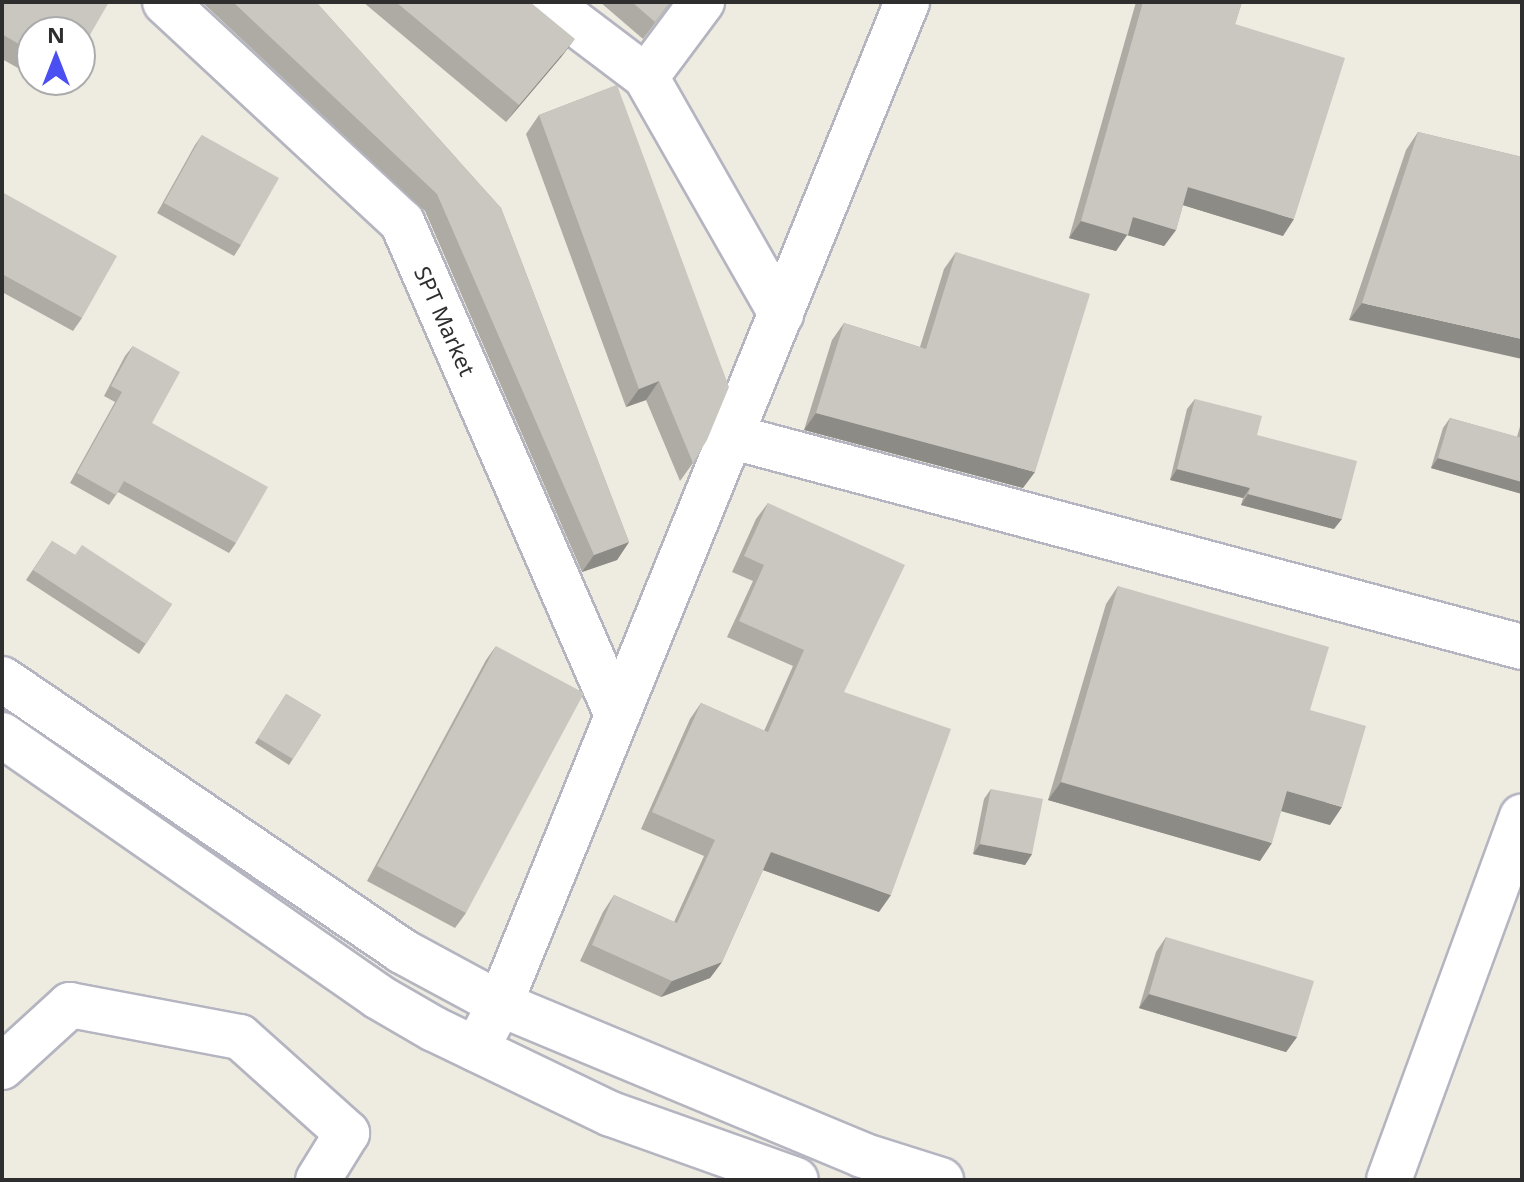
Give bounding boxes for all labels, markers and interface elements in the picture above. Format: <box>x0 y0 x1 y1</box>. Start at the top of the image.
north arrow <box>16 16 96 96</box>
text: N <box>47 19 65 49</box>
street label: SPT Market <box>409 262 481 380</box>

